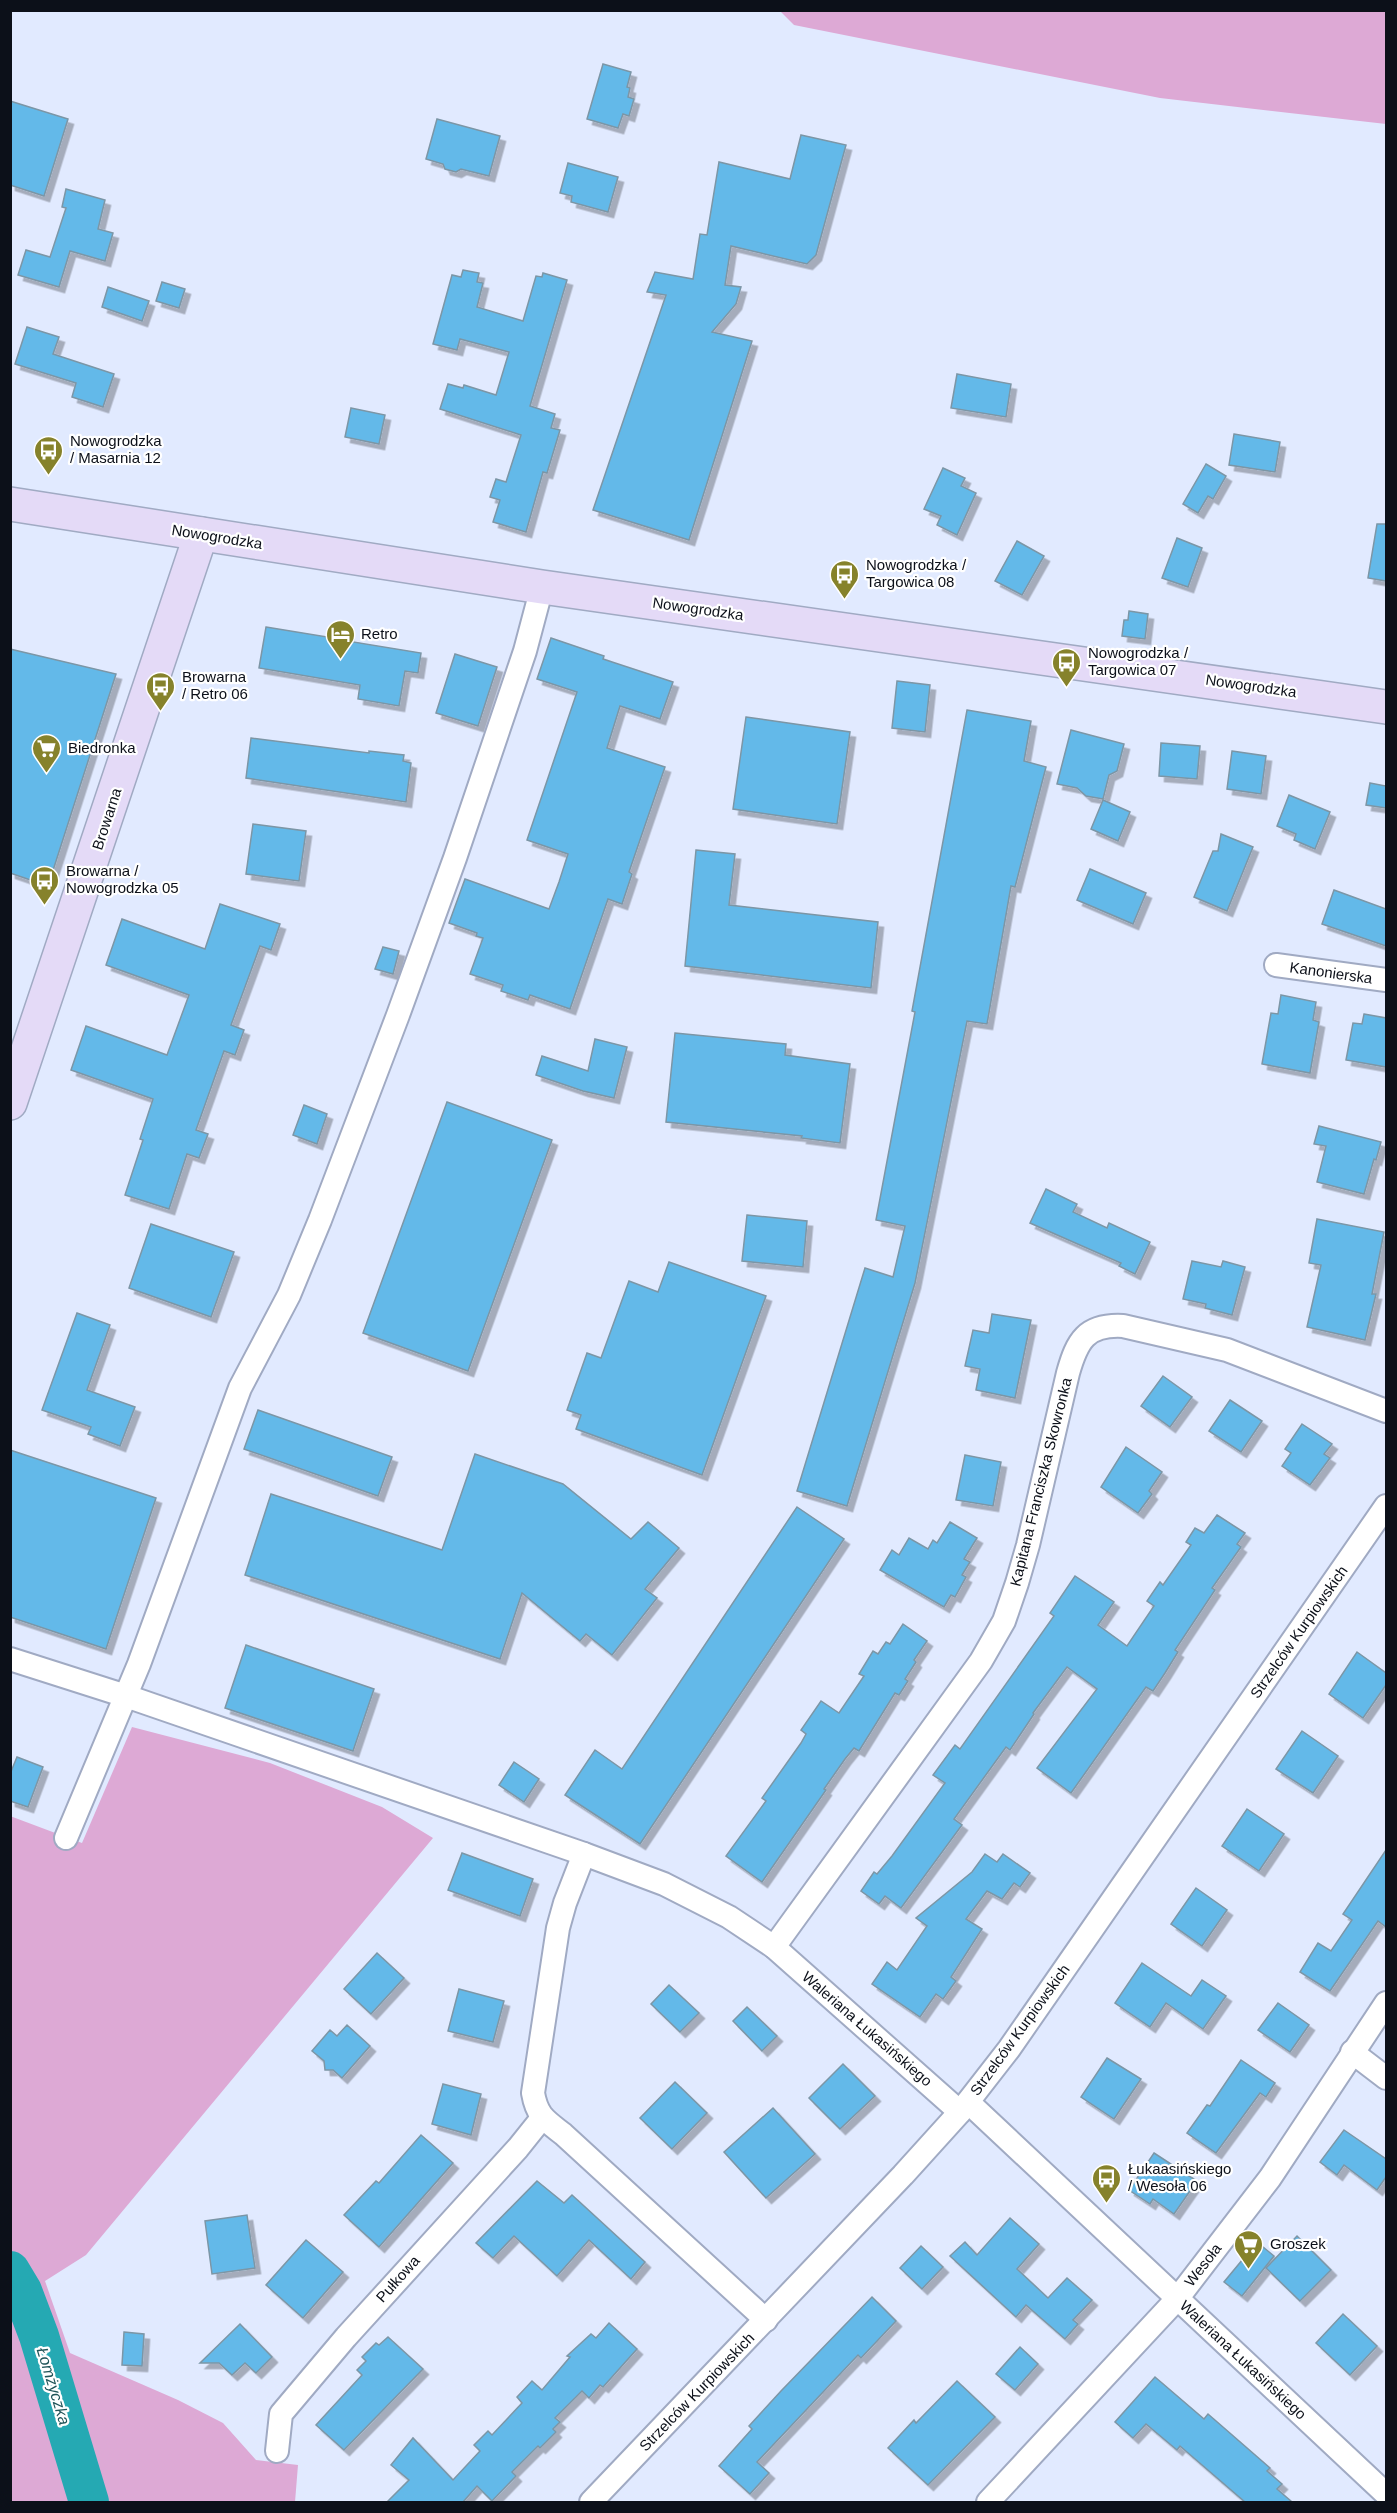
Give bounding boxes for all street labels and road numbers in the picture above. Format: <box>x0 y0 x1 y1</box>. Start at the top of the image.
street label: Nowogrodzka <box>170 521 264 552</box>
street label: Nowogrodzka <box>651 594 745 623</box>
street label: Nowogrodzka <box>1204 671 1298 700</box>
street label: Browarna <box>89 785 125 852</box>
street label: Kanonierska <box>1289 958 1374 987</box>
street label: Kapitana Franciszka Skowronka <box>1006 1375 1075 1588</box>
street label: Strzelców Kurpiowskich <box>1246 1562 1351 1701</box>
street label: Strzelców Kurpiowskich <box>966 1961 1073 2098</box>
street label: Waleriana Łukasińskiego <box>799 1968 936 2090</box>
street label: Wesoła <box>1181 2239 1225 2290</box>
street label: Pułkowa <box>372 2251 423 2305</box>
street label: Waleriana Łukasińskiego <box>1177 2297 1310 2423</box>
street label: Strzelców Kurpiowskich <box>636 2329 757 2454</box>

